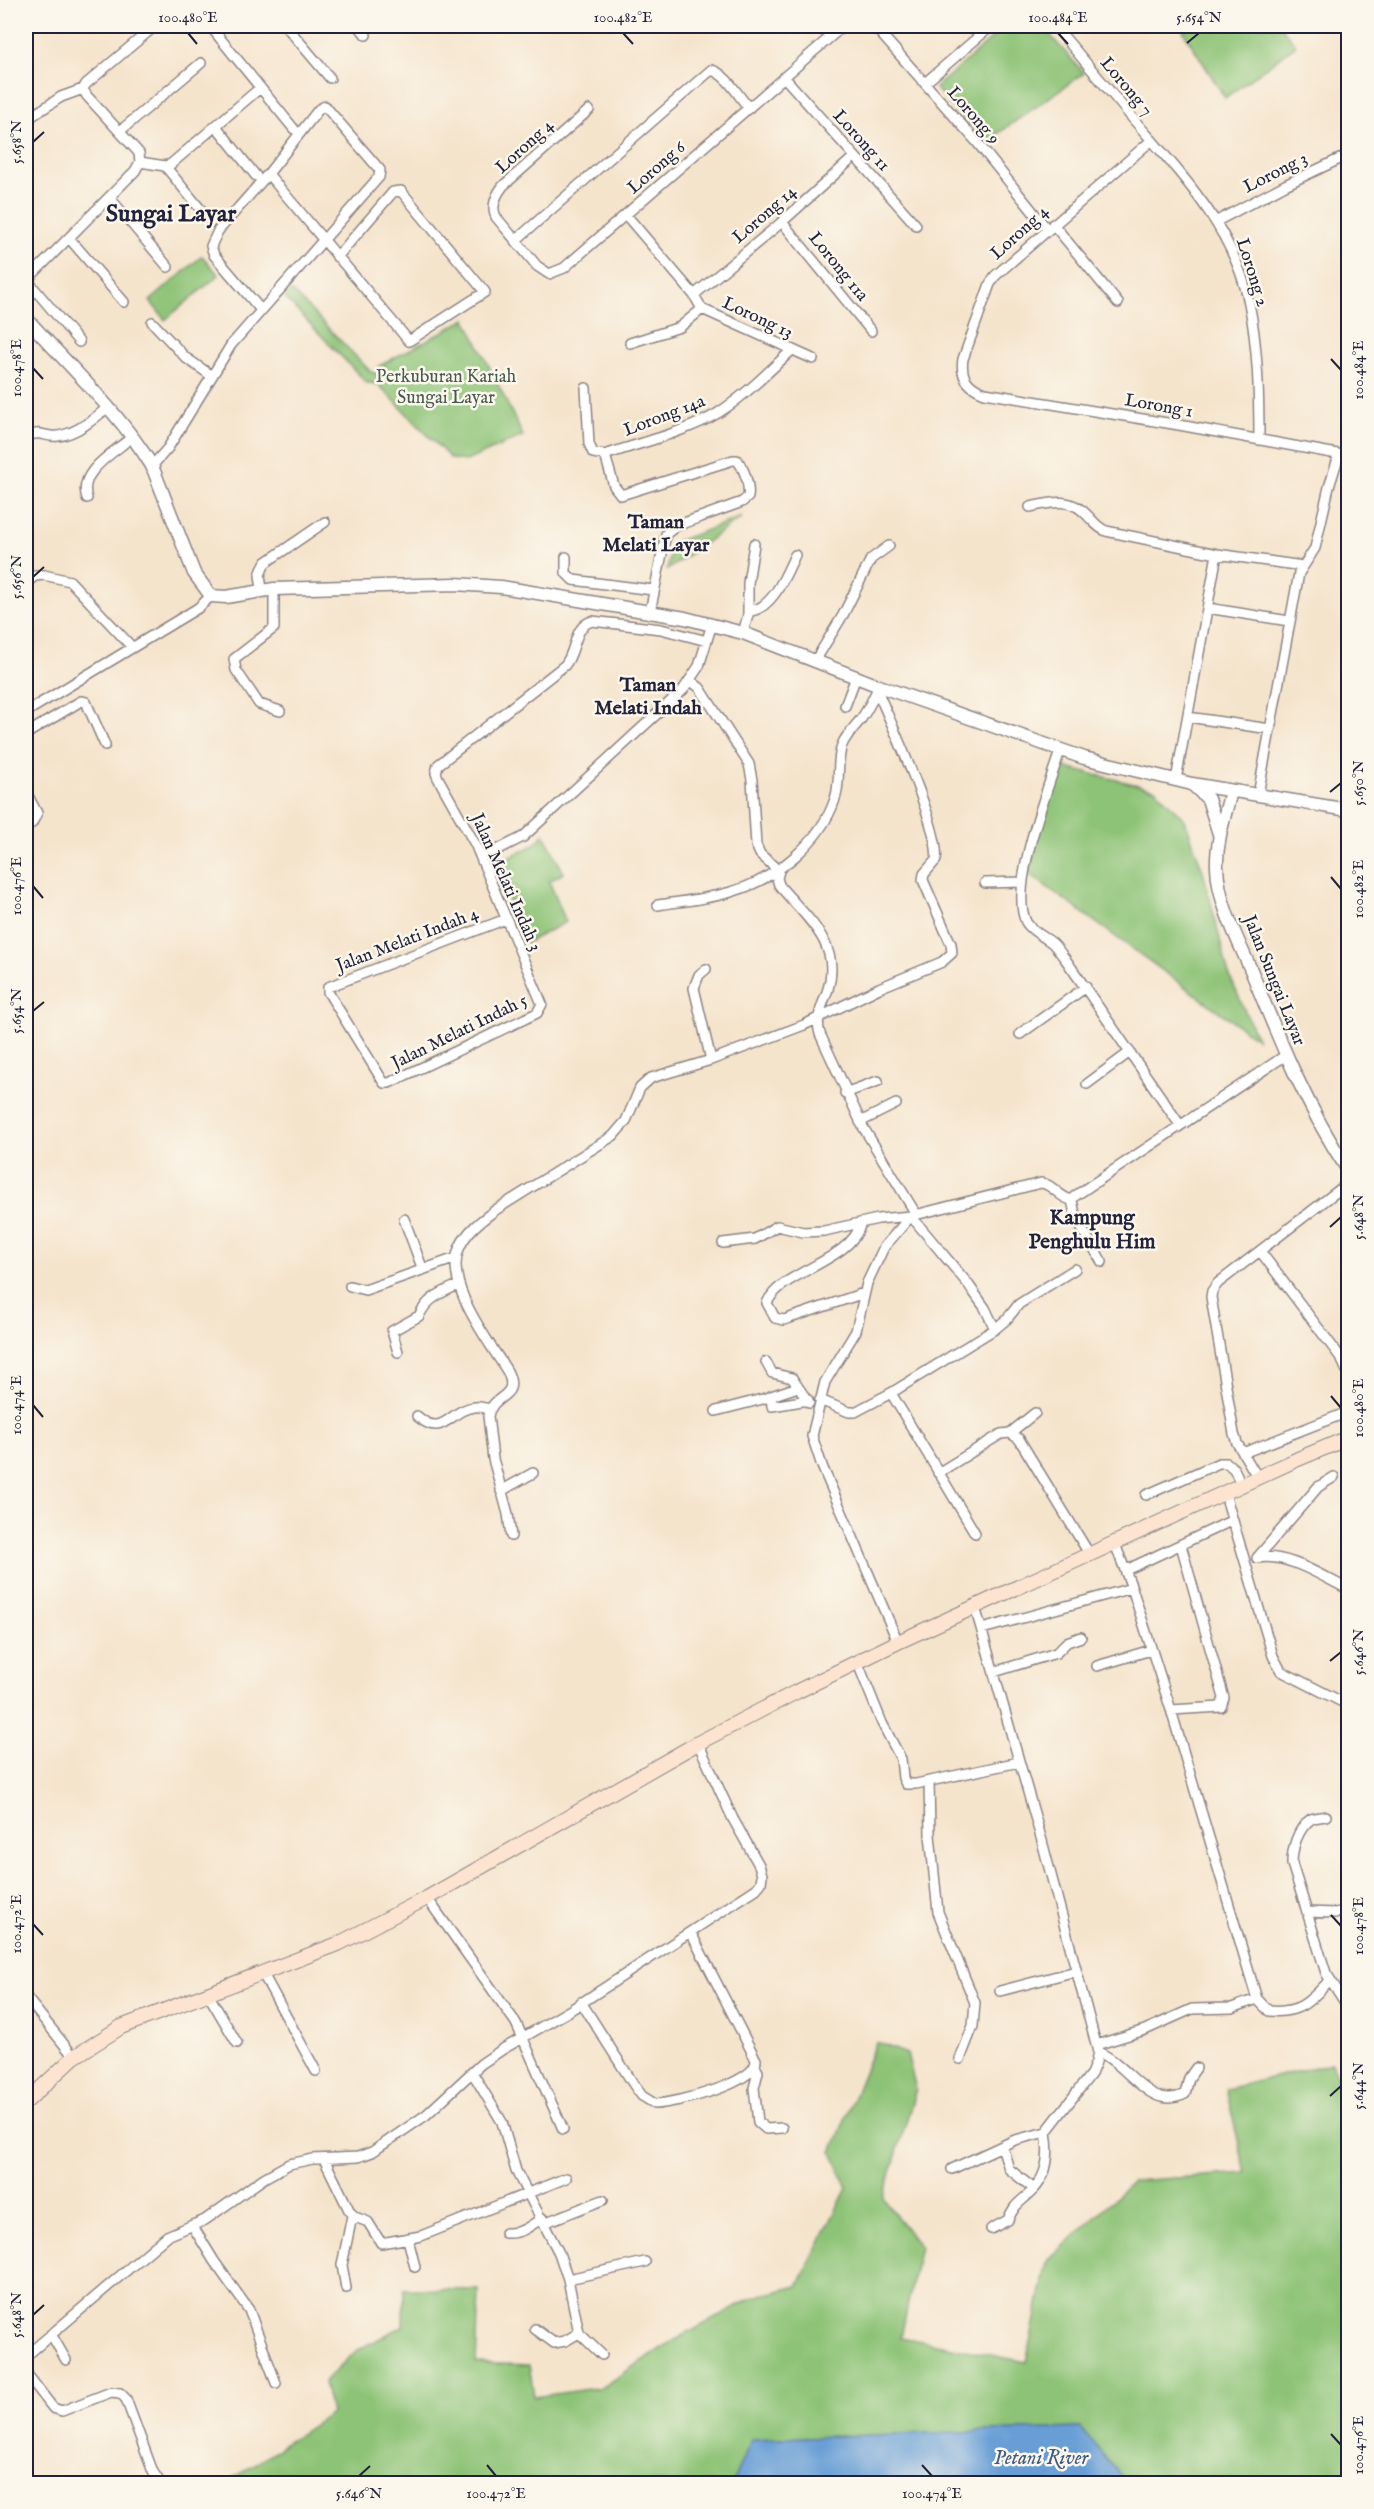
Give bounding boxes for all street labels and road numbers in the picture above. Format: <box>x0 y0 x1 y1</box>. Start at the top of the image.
street label: Lorong 7 <box>1094 53 1157 121</box>
street label: Lorong 9 <box>941 82 1005 150</box>
street label: Lorong 11 <box>827 105 895 177</box>
street label: Lorong 4 <box>491 115 559 179</box>
street label: Lorong 6 <box>623 136 691 200</box>
street label: Lorong 3 <box>1240 147 1312 199</box>
street label: Lorong 14 <box>728 181 802 249</box>
street label: Lorong 4 <box>986 201 1054 265</box>
street label: Lorong 11a <box>803 227 873 307</box>
street label: Lorong 2 <box>1230 235 1273 310</box>
street label: Lorong 13 <box>718 292 796 345</box>
street label: Lorong 1 <box>1123 389 1195 424</box>
street label: Lorong 14a <box>621 390 709 442</box>
street label: Jalan Melati Indah 3 <box>464 808 546 955</box>
street label: Jalan Melati Indah 4 <box>331 903 482 979</box>
street label: Jalan Sungai Layar <box>1236 910 1310 1050</box>
street label: Jalan Melati Indah 5 <box>386 989 532 1076</box>

